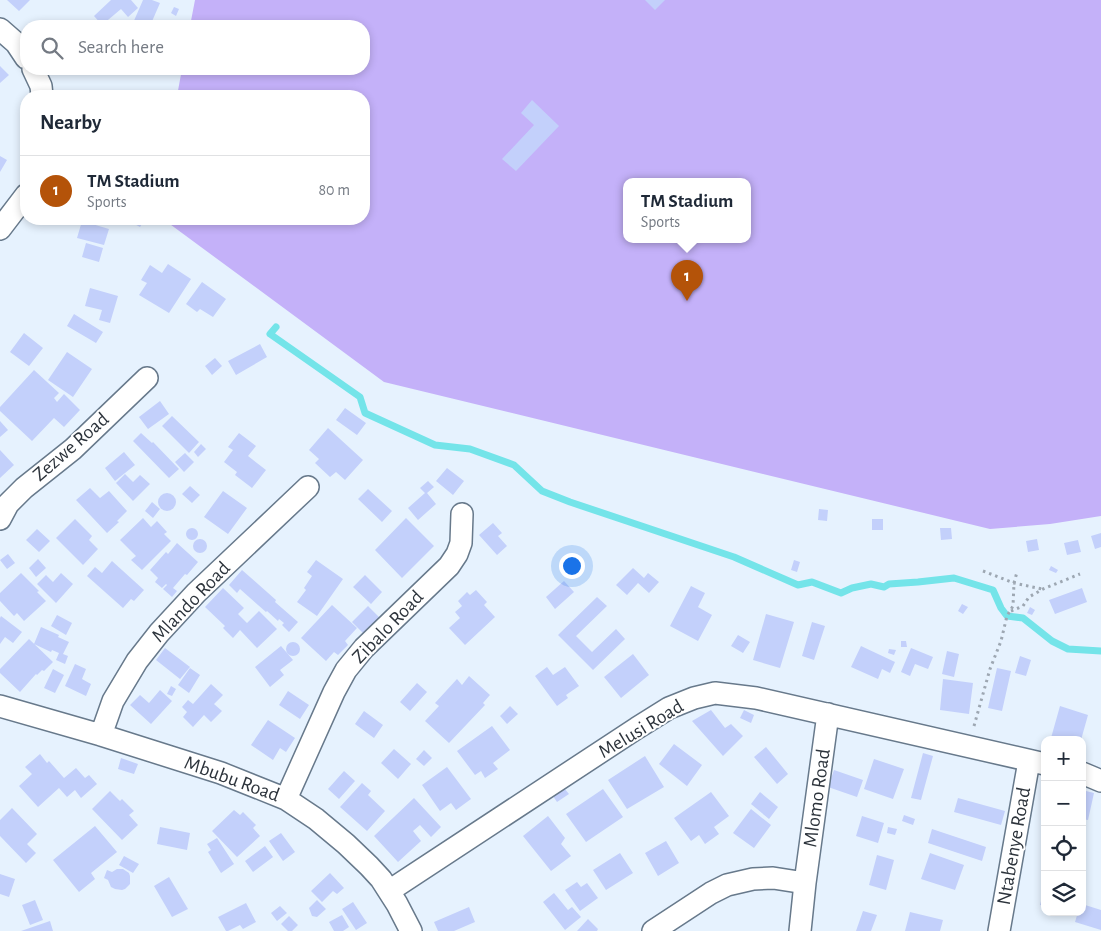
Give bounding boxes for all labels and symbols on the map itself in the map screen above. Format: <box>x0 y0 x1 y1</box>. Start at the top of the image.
pin: 1 <box>671 260 703 301</box>
street label: Zezwe Road <box>29 409 113 485</box>
your location <box>559 553 585 579</box>
street label: Mlando Road <box>148 558 234 646</box>
street label: Zibalo Road <box>349 587 427 667</box>
street label: Melusi Road <box>595 696 687 762</box>
street label: Mlomo Road <box>800 747 834 849</box>
street label: Mbubu Road <box>182 753 282 805</box>
street label: Ntabenye Road <box>994 786 1034 906</box>

